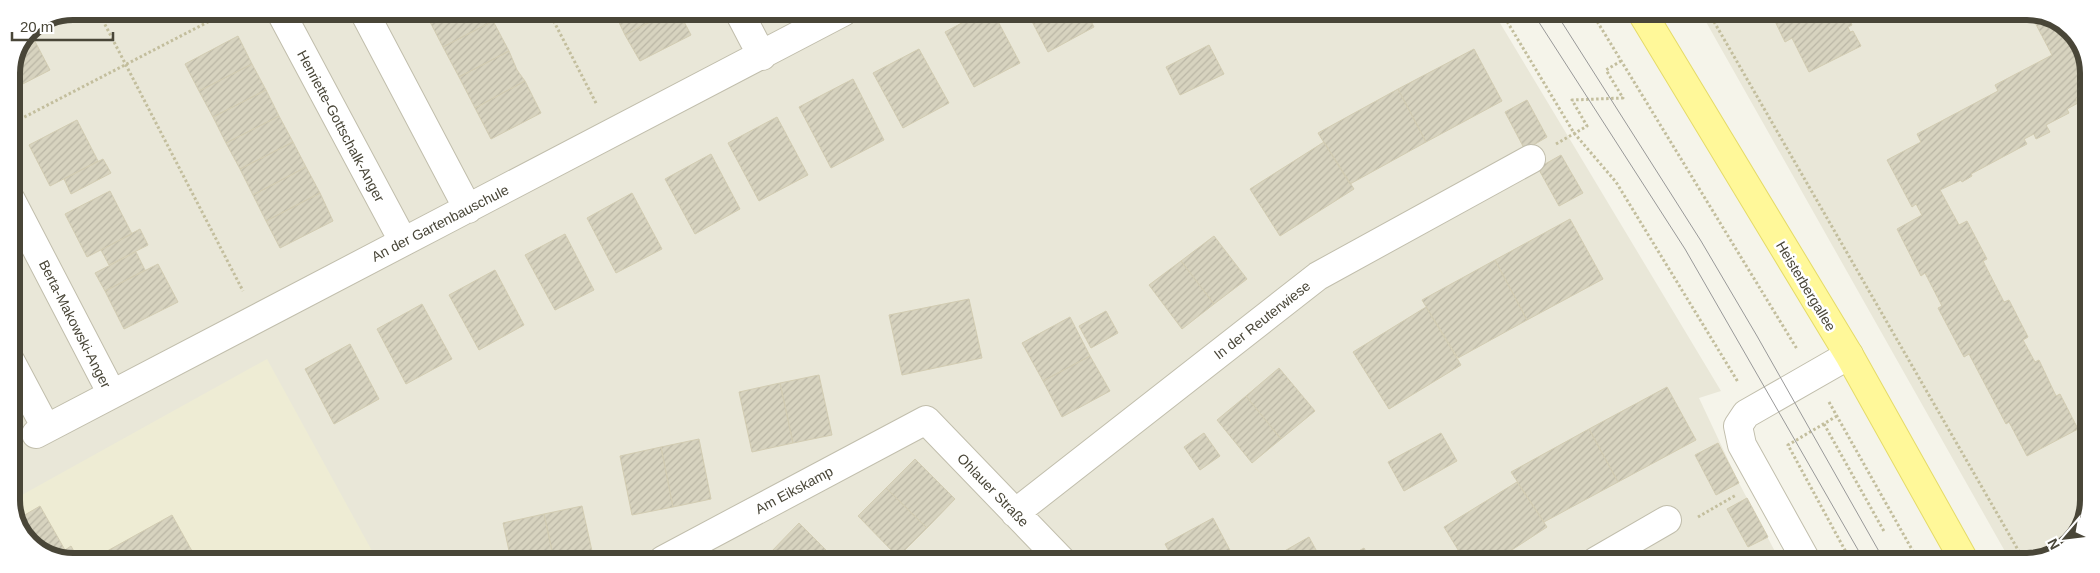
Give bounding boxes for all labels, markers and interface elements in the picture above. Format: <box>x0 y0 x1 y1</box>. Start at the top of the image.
scale bar <box>12 10 114 42</box>
text: 20 m <box>20 18 53 35</box>
street label: Henriette-Gottschalk-Anger <box>294 47 388 205</box>
street label: An der Gartenbauschule <box>369 181 511 265</box>
street label: Heisterbergallee <box>1773 238 1839 334</box>
street label: Berta-Makowski-Anger <box>36 257 114 391</box>
street label: In der Reuterwiese <box>1211 277 1313 362</box>
street label: Ohlauer Straße <box>954 450 1032 530</box>
street label: Am Eikskamp <box>752 463 836 517</box>
north arrow <box>2040 513 2090 563</box>
text: N <box>2044 536 2063 552</box>

